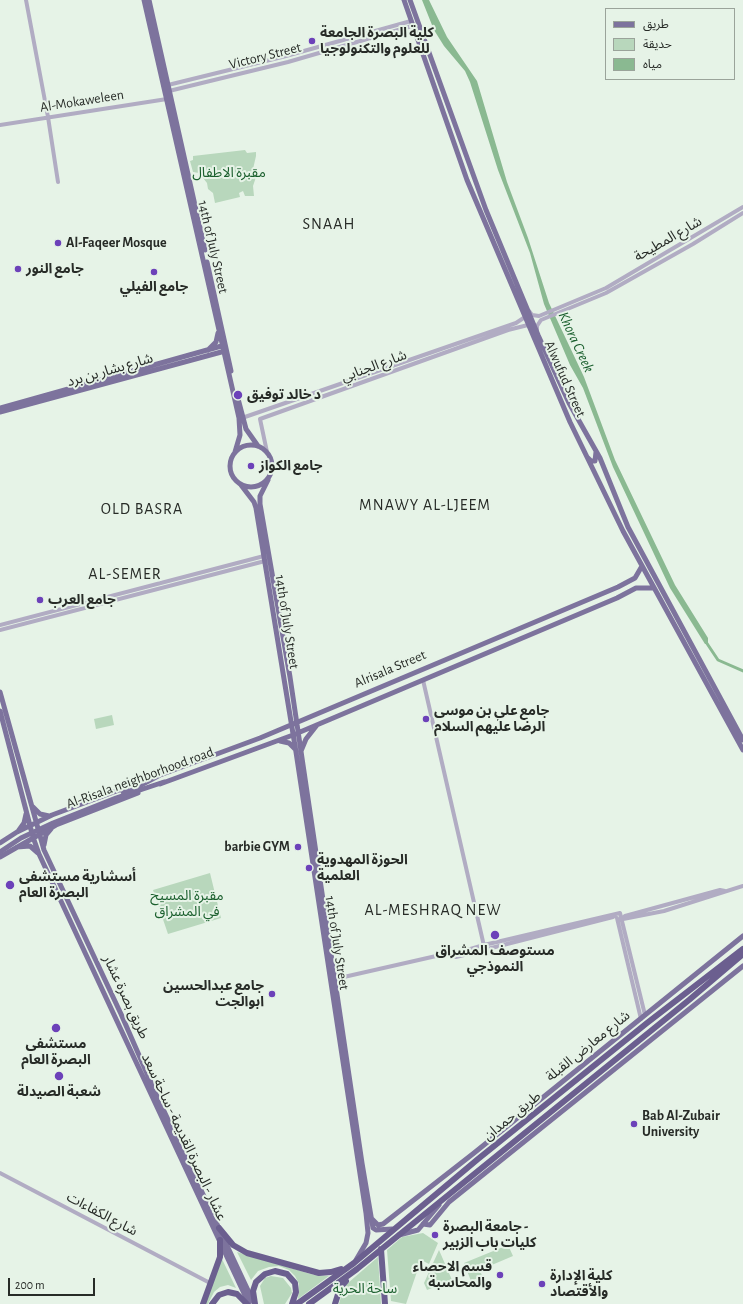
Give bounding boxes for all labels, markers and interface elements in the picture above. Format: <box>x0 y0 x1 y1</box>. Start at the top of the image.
legend <box>605 8 735 80</box>
text: طريق <box>643 18 669 30</box>
place label: كلية البصرة الجامعة للعلوم والتكنولوجيا <box>320 25 434 58</box>
marker: كلية البصرة الجامعة للعلوم والتكنولوجيا <box>307 36 317 46</box>
text: حديقة <box>643 38 672 50</box>
street label: Victory Street <box>227 39 303 73</box>
text: مياه <box>643 58 662 70</box>
street label: Al-Mokaweleen <box>39 86 125 116</box>
park label: مقبرة الاطفال <box>192 165 266 181</box>
street label: 14th of July Street <box>194 199 232 295</box>
street label: شارع المطيحة <box>631 213 705 265</box>
district label: SNAAH <box>303 214 355 234</box>
place label: Al-Faqeer Mosque <box>66 235 167 251</box>
marker: Al-Faqeer Mosque <box>53 238 63 248</box>
place label: جامع النور <box>26 261 84 277</box>
marker: جامع النور <box>13 264 23 274</box>
marker: جامع الفيلي <box>149 267 159 277</box>
place label: جامع الفيلي <box>120 279 188 295</box>
water label: Khora Creek <box>554 309 598 375</box>
street label: Alwufud Street <box>541 338 589 420</box>
street label: شارع الجنابي <box>339 346 409 386</box>
street label: شارع بشار بن برد <box>65 350 155 390</box>
place label: د خالد توفيق <box>247 387 321 403</box>
marker: د خالد توفيق <box>232 389 244 401</box>
place label: جامع الكواز <box>259 458 322 474</box>
marker: جامع الكواز <box>246 461 256 471</box>
district label: MNAWY AL-LJEEM <box>359 495 491 515</box>
district label: OLD BASRA <box>101 499 183 519</box>
district label: AL-SEMER <box>88 564 162 584</box>
street label: 14th of July Street <box>271 574 303 670</box>
place label: جامع العرب <box>48 592 116 608</box>
marker: جامع العرب <box>35 595 45 605</box>
street label: Alrisala Street <box>352 646 428 692</box>
place label: جامع علي بن موسى الرضا عليهم السلام <box>434 703 549 736</box>
marker: جامع علي بن موسى الرضا عليهم السلام <box>421 714 431 724</box>
street label: Al-Risala neighborhood road <box>64 743 216 813</box>
place label: barbie GYM <box>224 839 290 855</box>
marker: barbie GYM <box>293 842 303 852</box>
place label: الحوزة المهدوية العلمية <box>317 852 408 884</box>
marker: الحوزة المهدوية العلمية <box>304 863 314 873</box>
place label: أسشارية مستشفى البصرة العام <box>19 869 136 902</box>
marker: أسشارية مستشفى البصرة العام <box>4 879 16 891</box>
park label: مقبرة المسيح في المشراق <box>150 888 224 920</box>
street label: 14th of July Street <box>321 895 353 991</box>
district label: AL-MESHRAQ NEW <box>365 900 501 920</box>
marker: مستوصف المشراق النموذجي <box>489 929 501 941</box>
place label: مستوصف المشراق النموذجي <box>435 943 555 976</box>
street label: طريق بصرة عشار <box>99 952 153 1042</box>
place label: جامع عبدالحسين ابوالجت <box>163 978 264 1010</box>
marker: جامع عبدالحسين ابوالجت <box>267 989 277 999</box>
street label: شارع معارض القبلة <box>543 1007 633 1085</box>
marker: مستشفى البصرة العام <box>50 1022 62 1034</box>
place label: مستشفى البصرة العام <box>21 1036 91 1068</box>
street label: عشار - البصرة القديمة - ساحة سعد <box>138 1051 230 1223</box>
marker: شعبة الصيدلة <box>53 1070 65 1082</box>
place label: شعبة الصيدلة <box>17 1084 101 1100</box>
street label: طريق حمدان <box>480 1088 544 1144</box>
place label: Bab Al-Zubair University <box>642 1108 720 1140</box>
marker: Bab Al-Zubair University <box>629 1119 639 1129</box>
street label: شارع الكفاءات <box>64 1188 140 1240</box>
place label: جامعة البصرة - كليات باب الزبير <box>443 1219 536 1252</box>
marker: جامعة البصرة - كليات باب الزبير <box>430 1230 440 1240</box>
place label: قسم الاحصاء والمحاسبة <box>413 1259 492 1292</box>
place label: كلية الإدارة والأقتصاد <box>550 1268 612 1300</box>
scale bar <box>10 1270 97 1296</box>
marker: قسم الاحصاء والمحاسبة <box>495 1270 505 1280</box>
text: 200 m <box>15 1279 45 1291</box>
marker: كلية الإدارة والأقتصاد <box>537 1279 547 1289</box>
park label: ساحة الحرية <box>333 1281 397 1297</box>

